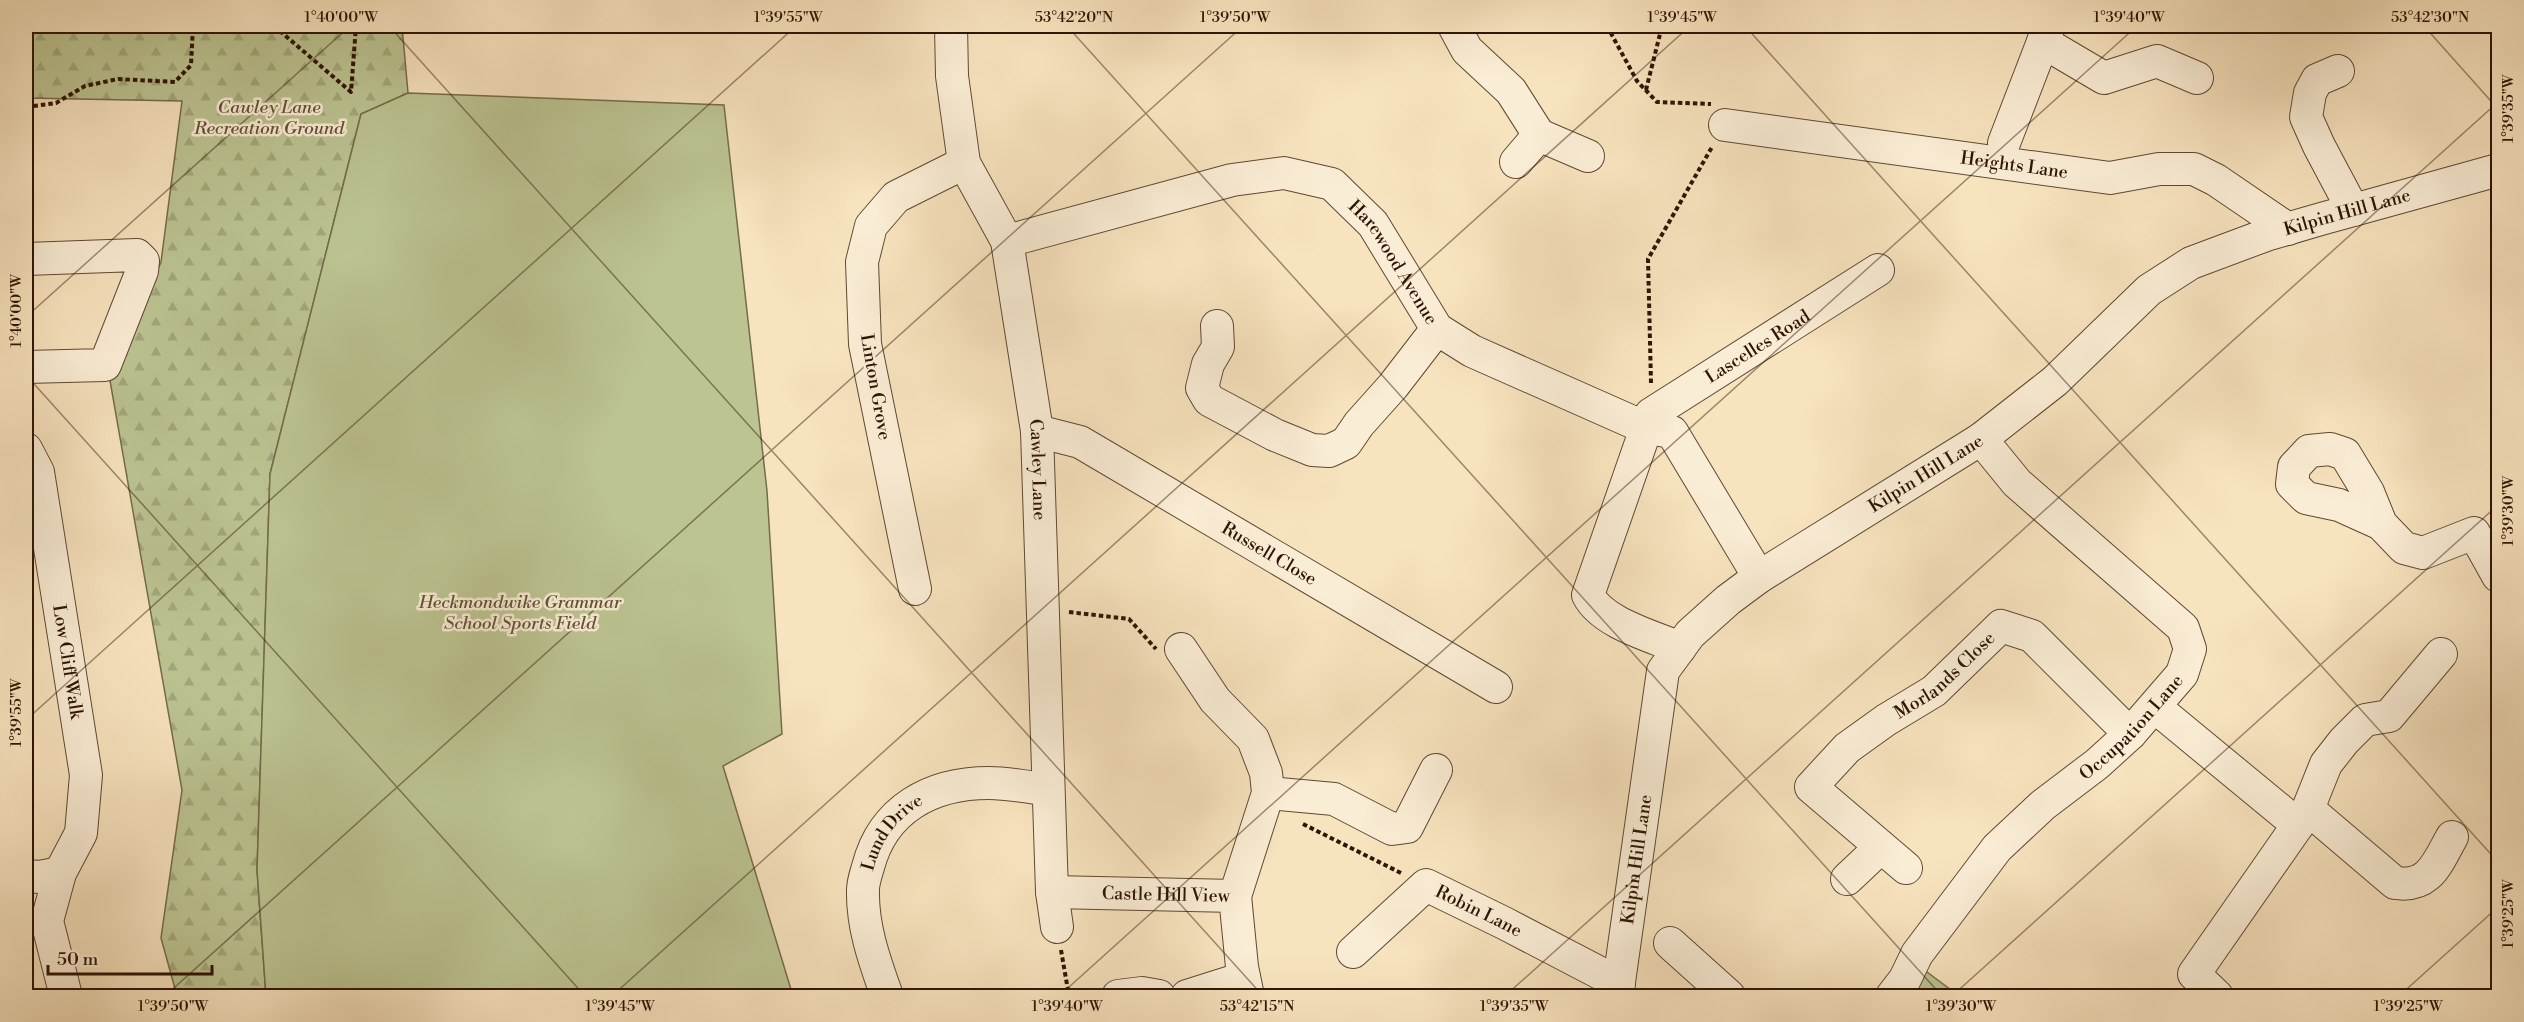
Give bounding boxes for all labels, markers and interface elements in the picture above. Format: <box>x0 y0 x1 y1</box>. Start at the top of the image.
text: 1°40'00"W <box>304 8 378 27</box>
text: 1°39'55"W <box>754 8 823 27</box>
text: 53°42'20"N <box>1035 8 1113 27</box>
text: 1°39'50"W <box>1200 8 1271 27</box>
text: 1°39'45"W <box>1647 8 1717 27</box>
text: 1°39'40"W <box>2093 8 2165 27</box>
text: 53°42'30"N <box>2391 8 2469 27</box>
text: 1°39'35"W <box>2499 74 2518 143</box>
park label: Cawley Lane Recreation Ground <box>193 96 345 140</box>
street label: Heights Lane <box>1959 147 2069 184</box>
street label: Kilpin Hill Lane <box>2281 184 2413 241</box>
street label: Harewood Avenue <box>1343 195 1443 329</box>
text: 1°40'00"W <box>7 274 26 348</box>
street label: Lascelles Road <box>1701 305 1815 389</box>
street label: Linton Grove <box>855 332 896 442</box>
street label: Cawley Lane <box>1023 417 1051 521</box>
street label: Kilpin Hill Lane <box>1864 429 1988 518</box>
text: 1°39'30"W <box>2499 475 2518 546</box>
street label: Russell Close <box>1217 517 1321 591</box>
park label: Heckmondwike Grammar School Sports Field <box>418 591 622 635</box>
street label: Low Cliff Walk <box>47 603 88 722</box>
street label: Morlands Close <box>1890 627 2000 724</box>
street label: Occupation Lane <box>2075 670 2189 785</box>
text: 1°39'55"W <box>7 678 26 747</box>
street label: Lund Drive <box>856 789 927 873</box>
street label: Kilpin Hill Lane <box>1616 793 1657 926</box>
text: 1°39'25"W <box>2499 879 2518 949</box>
street label: Robin Lane <box>1431 880 1526 942</box>
street label: Castle Hill View <box>1102 882 1231 908</box>
scale bar <box>48 938 212 976</box>
text: 50 m <box>57 948 99 971</box>
text: 1°39'50"W <box>138 997 209 1016</box>
text: 1°39'45"W <box>585 997 655 1016</box>
text: 1°39'40"W <box>1031 997 1103 1016</box>
text: 53°42'15"N <box>1220 997 1294 1016</box>
text: 1°39'35"W <box>1480 997 1549 1016</box>
text: 1°39'30"W <box>1926 997 1997 1016</box>
text: 1°39'25"W <box>2374 997 2443 1016</box>

